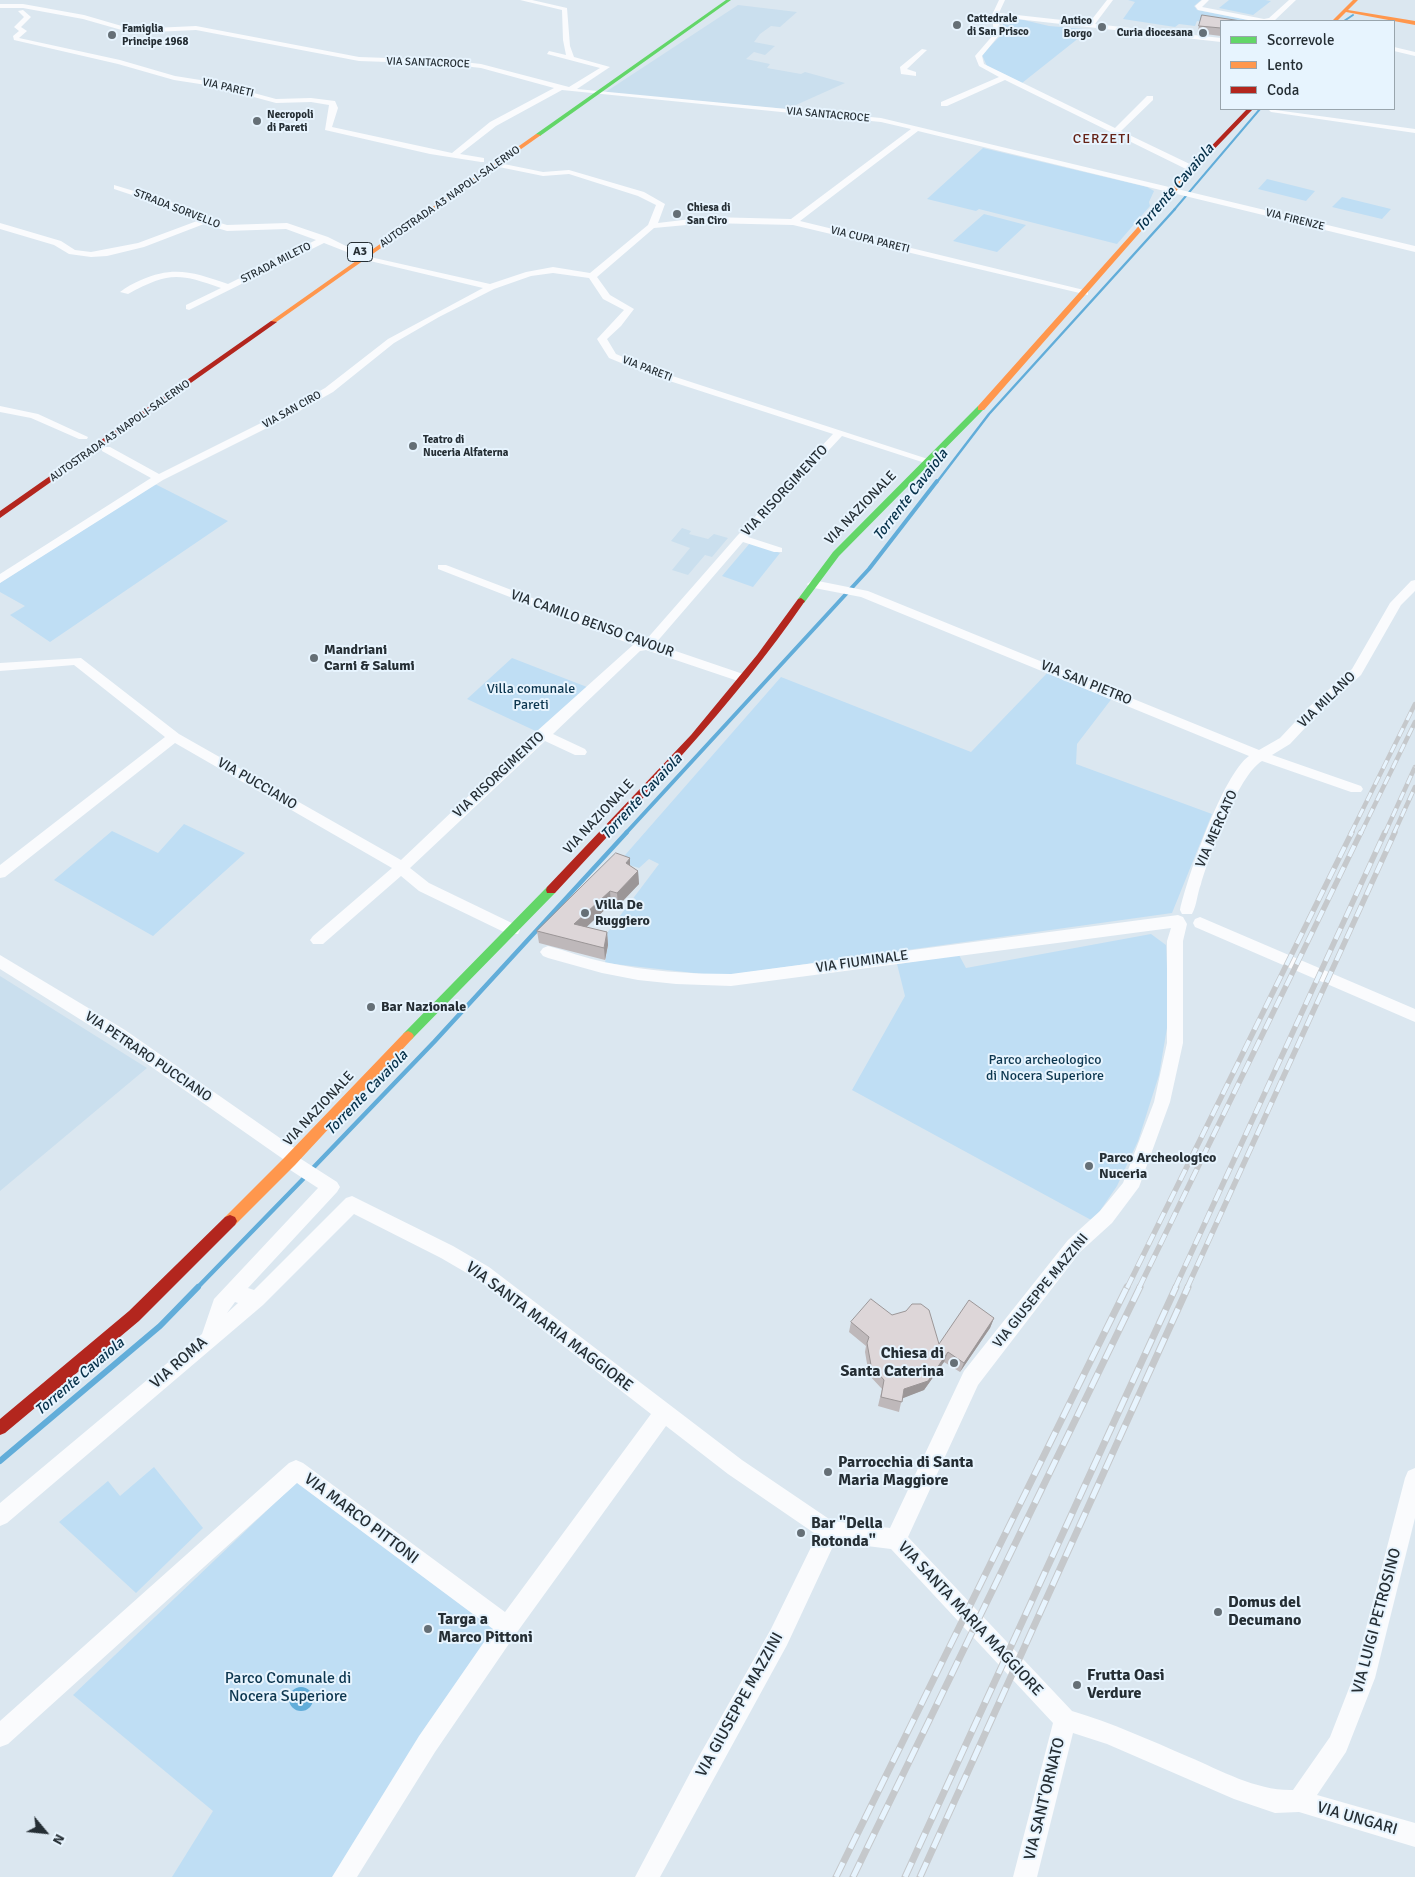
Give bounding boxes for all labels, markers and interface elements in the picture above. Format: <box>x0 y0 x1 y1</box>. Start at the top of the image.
place label: Cattedrale di San Prisco <box>967 12 1029 38</box>
place label: Antico Borgo <box>1061 14 1092 40</box>
marker: Cattedrale di San Prisco <box>951 19 963 31</box>
legend <box>1220 20 1395 110</box>
marker: Antico Borgo <box>1096 21 1108 33</box>
place label: Famiglia Principe 1968 <box>122 22 188 48</box>
place label: Curia diocesana <box>1117 26 1193 40</box>
marker: Curia diocesana <box>1197 27 1209 39</box>
marker: Famiglia Principe 1968 <box>106 29 118 41</box>
text: Scorrevole <box>1267 31 1334 49</box>
street label: VIA SANTACROCE <box>386 55 470 71</box>
text: Lento <box>1267 56 1303 74</box>
street label: VIA PARETI <box>201 76 255 100</box>
text: Coda <box>1267 81 1299 99</box>
street label: VIA SANTACROCE <box>786 105 870 125</box>
place label: Necropoli di Pareti <box>267 108 314 134</box>
marker: Necropoli di Pareti <box>251 115 263 127</box>
district label: CERZETI <box>1072 131 1132 147</box>
water label: Torrente Cavaiola <box>1132 140 1218 236</box>
street label: AUTOSTRADA A3 NAPOLI-SALERNO <box>377 143 523 251</box>
street label: STRADA SORVELLO <box>132 186 222 232</box>
place label: Chiesa di San Ciro <box>687 201 731 227</box>
street label: VIA FIRENZE <box>1264 206 1326 234</box>
marker: Chiesa di San Ciro <box>671 208 683 220</box>
street label: VIA CUPA PARETI <box>829 224 911 256</box>
street label: STRADA MILETO <box>239 240 313 286</box>
road number: A3 <box>348 242 372 262</box>
street label: VIA PARETI <box>620 353 674 385</box>
street label: AUTOSTRADA A3 NAPOLI-SALERNO <box>47 377 193 485</box>
street label: VIA SAN CIRO <box>260 388 324 432</box>
place label: Teatro di Nuceria Alfaterna <box>423 433 508 459</box>
marker: Teatro di Nuceria Alfaterna <box>407 440 419 452</box>
street label: VIA RISORGIMENTO <box>738 442 832 540</box>
water label: Torrente Cavaiola <box>870 446 952 544</box>
street label: VIA NAZIONALE <box>822 468 900 548</box>
street label: VIA CAMILO BENSO CAVOUR <box>508 587 676 661</box>
place label: Mandriani Carni & Salumi <box>324 642 415 674</box>
marker: Mandriani Carni & Salumi <box>308 652 320 664</box>
street label: VIA SAN PIETRO <box>1038 657 1134 709</box>
street label: VIA MILANO <box>1295 668 1359 732</box>
park label: Villa comunale Pareti <box>487 681 575 714</box>
street label: VIA RISORGIMENTO <box>450 728 548 822</box>
water label: Torrente Cavaiola <box>598 750 686 844</box>
street label: VIA PUCCIANO <box>214 754 300 814</box>
street label: VIA NAZIONALE <box>560 776 638 858</box>
street label: VIA MERCATO <box>1192 788 1242 870</box>
place label: Villa De Ruggiero <box>595 897 650 930</box>
marker: Villa De Ruggiero <box>579 907 591 919</box>
street label: VIA FIUMINALE <box>815 947 909 977</box>
place label: Bar Nazionale <box>381 999 466 1015</box>
marker: Bar Nazionale <box>365 1001 377 1013</box>
street label: VIA PETRARO PUCCIANO <box>81 1008 215 1106</box>
water label: Torrente Cavaiola <box>322 1047 412 1139</box>
park label: Parco archeologico di Nocera Superiore <box>986 1052 1104 1084</box>
street label: VIA NAZIONALE <box>280 1068 358 1150</box>
place label: Parco Archeologico Nuceria <box>1099 1150 1216 1182</box>
marker: Parco Archeologico Nuceria <box>1083 1160 1095 1172</box>
street label: VIA GIUSEPPE MAZZINI <box>990 1230 1092 1352</box>
street label: VIA SANTA MARIA MAGGIORE <box>462 1258 636 1396</box>
street label: VIA ROMA <box>146 1333 212 1393</box>
water label: Torrente Cavaiola <box>32 1334 128 1420</box>
place label: Chiesa di Santa Caterina <box>840 1344 944 1382</box>
marker: Chiesa di Santa Caterina <box>948 1357 960 1369</box>
place label: Parrocchia di Santa Maria Maggiore <box>838 1453 973 1491</box>
marker: Parrocchia di Santa Maria Maggiore <box>822 1466 834 1478</box>
street label: VIA MARCO PITTONI <box>300 1470 422 1568</box>
place label: Bar "Della Rotonda" <box>811 1514 883 1552</box>
marker: Bar "Della Rotonda" <box>795 1527 807 1539</box>
street label: VIA SANTA MARIA MAGGIORE <box>893 1538 1047 1700</box>
street label: VIA LUIGI PETROSINO <box>1348 1546 1406 1696</box>
place label: Domus del Decumano <box>1228 1593 1301 1631</box>
marker: Domus del Decumano <box>1212 1606 1224 1618</box>
place label: Targa a Marco Pittoni <box>438 1610 533 1648</box>
marker: Targa a Marco Pittoni <box>422 1623 434 1635</box>
street label: VIA GIUSEPPE MAZZINI <box>692 1629 788 1781</box>
place label: Frutta Oasi Verdure <box>1087 1666 1165 1704</box>
park label: Parco Comunale di Nocera Superiore <box>225 1669 351 1707</box>
marker: Frutta Oasi Verdure <box>1071 1679 1083 1691</box>
street label: VIA SANT'ORNATO <box>1020 1736 1070 1862</box>
street label: VIA UNGARI <box>1314 1798 1400 1840</box>
north arrow <box>20 1807 70 1857</box>
text: N <box>49 1831 68 1848</box>

